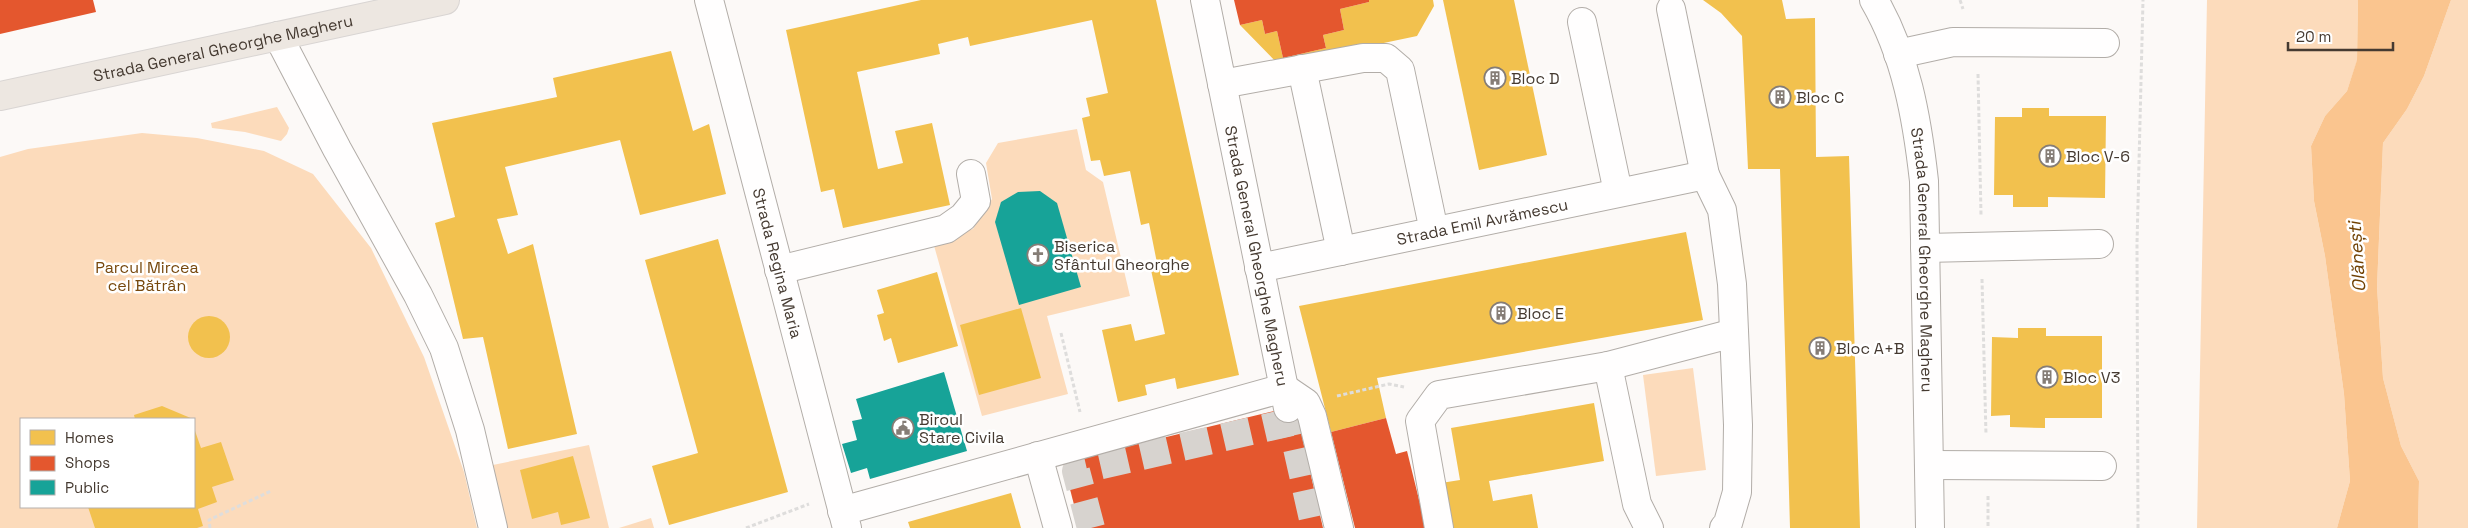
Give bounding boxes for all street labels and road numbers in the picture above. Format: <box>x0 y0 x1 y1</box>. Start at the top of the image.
street label: Strada General Gheorghe Magheru <box>91 10 355 87</box>
street label: Strada General Gheorghe Magheru <box>1220 124 1293 388</box>
street label: Strada General Gheorghe Magheru <box>1906 126 1938 393</box>
street label: Strada Regina Maria <box>748 186 807 341</box>
street label: Strada Emil Avrămescu <box>1395 194 1570 250</box>

